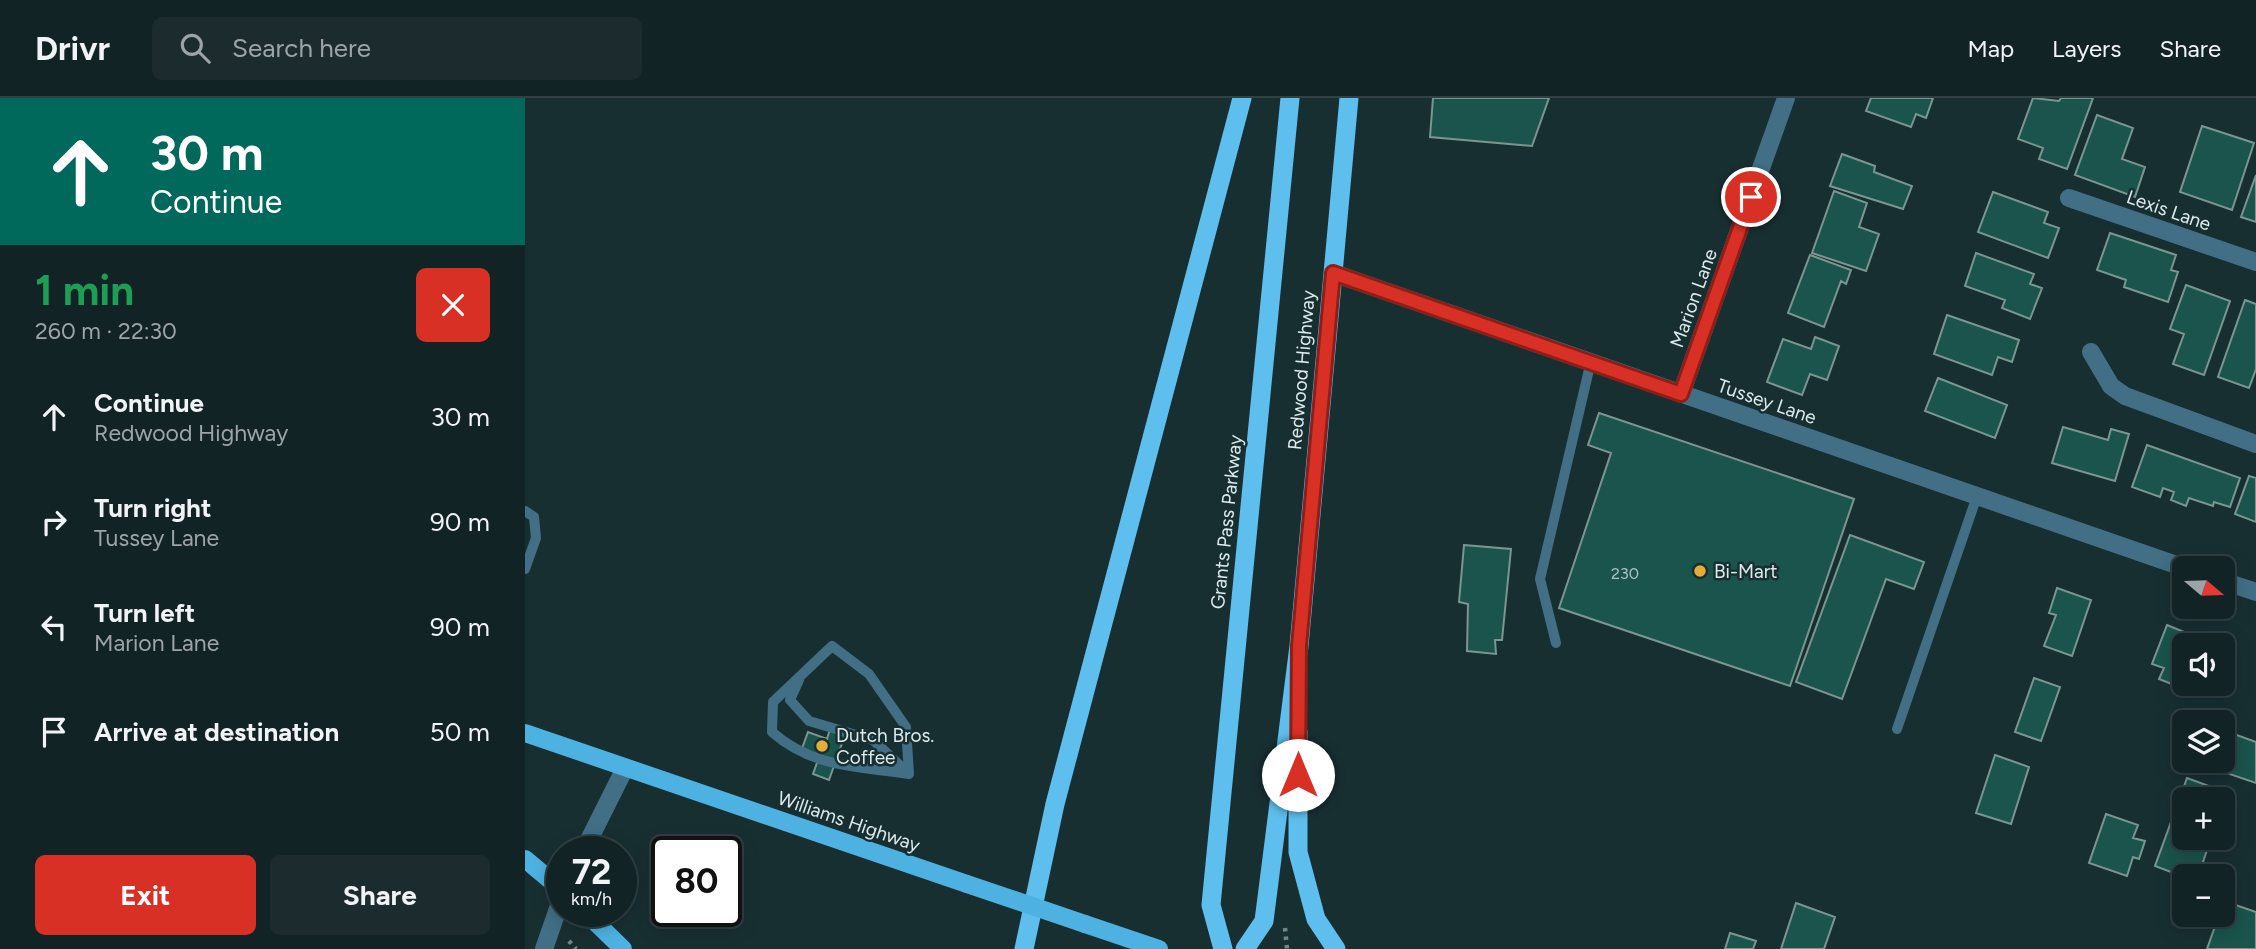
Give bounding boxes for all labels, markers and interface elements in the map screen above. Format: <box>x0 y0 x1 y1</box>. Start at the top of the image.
search box <box>152 17 642 80</box>
text: Drivr <box>35 29 110 68</box>
icon: search <box>176 29 214 67</box>
text: Search here <box>232 32 371 64</box>
text: Map <box>1967 34 2014 63</box>
text: Layers <box>2052 34 2121 63</box>
text: Share <box>2159 34 2221 63</box>
text: 30 m <box>150 123 263 182</box>
icon: ahead <box>35 126 126 217</box>
pin <box>1721 167 1781 227</box>
icon: arrive <box>1732 178 1770 216</box>
text: Continue <box>150 183 282 221</box>
street label: Lexis Lane <box>2124 185 2214 236</box>
street label: Marion Lane <box>1665 246 1722 351</box>
text: 1 min <box>35 265 134 316</box>
button: close <box>416 268 490 342</box>
street label: Redwood Highway <box>1283 289 1320 451</box>
text: 260 m · 22:30 <box>35 317 177 345</box>
street label: Tussey Lane <box>1714 374 1819 429</box>
text: Continue <box>94 387 204 419</box>
icon: ahead <box>35 398 73 436</box>
text: 30 m <box>431 401 490 433</box>
text: Redwood Highway <box>94 419 288 447</box>
street label: Grants Pass Parkway <box>1206 434 1247 610</box>
text: Turn right <box>94 492 211 524</box>
icon: right <box>35 503 73 541</box>
text: 90 m <box>430 506 490 538</box>
text: Tussey Lane <box>94 524 219 552</box>
north arrow <box>2172 556 2235 620</box>
map controls <box>2172 556 2235 927</box>
place label: Bi-Mart <box>1714 560 1777 583</box>
marker: Bi-Mart <box>1692 563 1708 579</box>
house number: 230 <box>1611 564 1639 583</box>
text: Turn left <box>94 597 195 629</box>
icon: left <box>35 608 73 646</box>
text: 90 m <box>430 611 490 643</box>
text: Marion Lane <box>94 629 219 657</box>
button: sound <box>2172 633 2235 696</box>
button: layers <box>2172 710 2235 773</box>
icon: arrive <box>35 713 73 751</box>
text: Arrive at destination <box>94 716 339 748</box>
text: 50 m <box>430 716 490 748</box>
place label: Dutch Bros. Coffee <box>836 724 934 769</box>
marker: Dutch Bros. Coffee <box>814 738 830 754</box>
position arrow <box>1261 738 1335 812</box>
street label: Williams Highway <box>774 786 923 857</box>
button: + <box>2172 787 2235 850</box>
speed limit sign: 80 <box>651 836 742 927</box>
text: 72 <box>572 851 611 893</box>
button: Exit <box>35 855 256 935</box>
button: Share <box>270 855 490 935</box>
button: − <box>2172 864 2235 927</box>
text: km/h <box>571 888 612 910</box>

